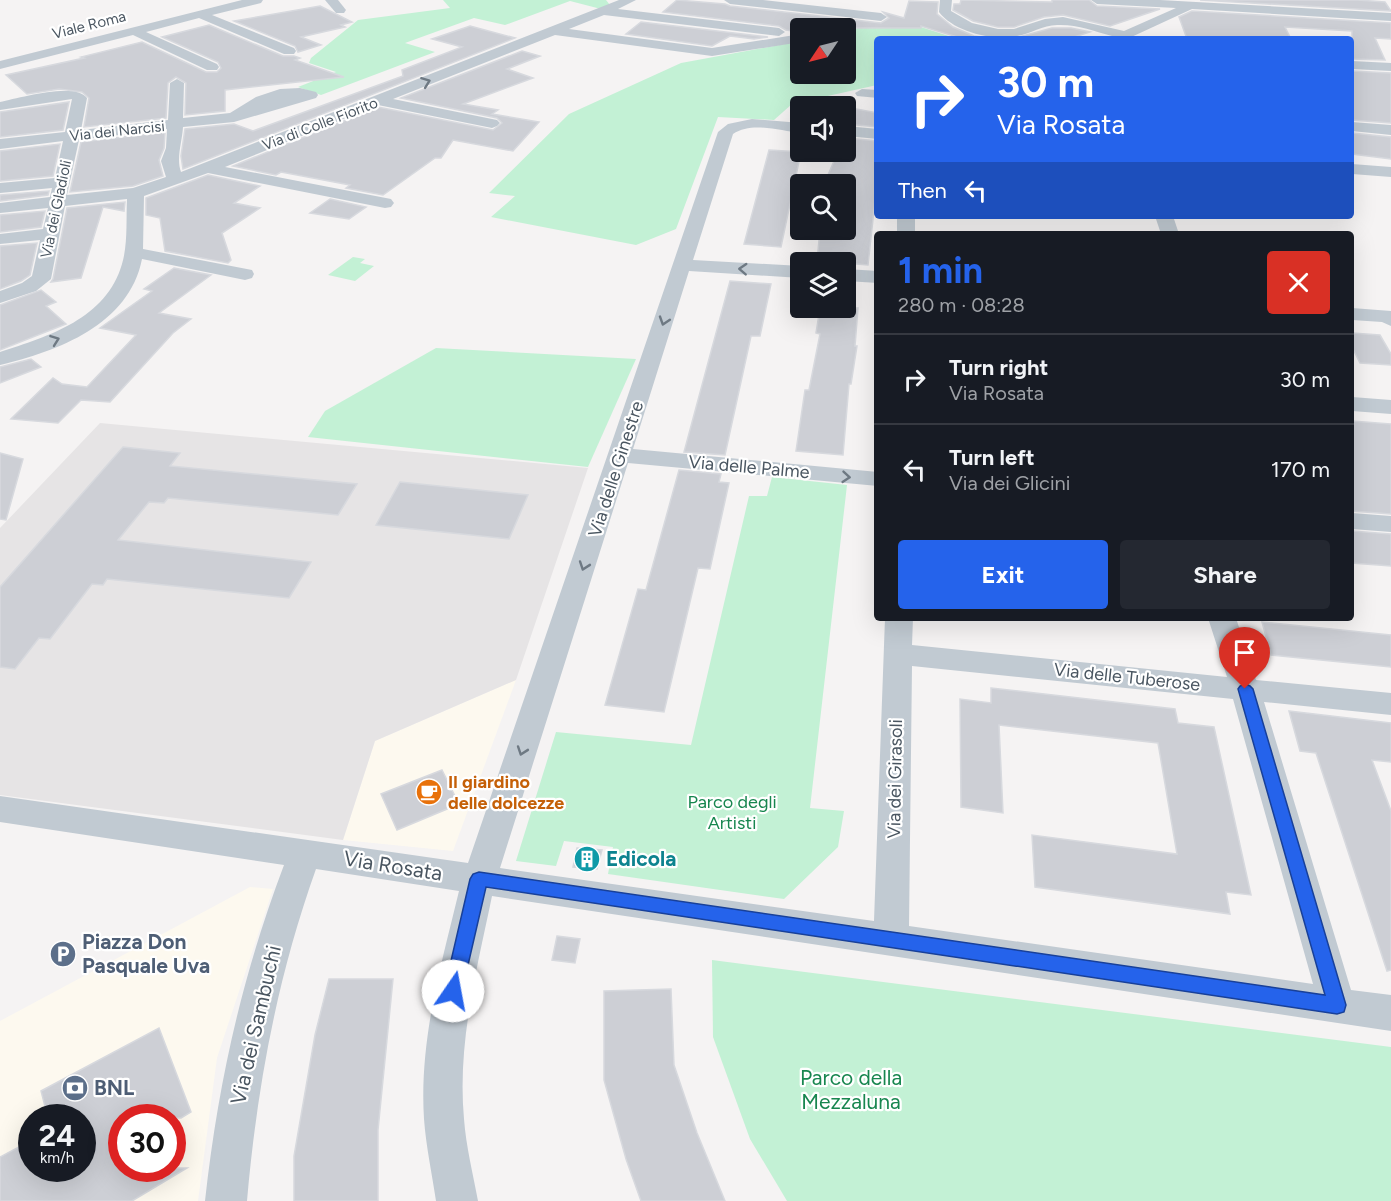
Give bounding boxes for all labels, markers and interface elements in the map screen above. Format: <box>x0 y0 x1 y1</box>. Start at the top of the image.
street label: Viale Roma <box>50 7 128 43</box>
north arrow <box>790 18 856 84</box>
map controls <box>790 18 856 318</box>
text: 30 m <box>997 57 1094 108</box>
icon: right <box>898 60 976 138</box>
one-way arrow <box>420 77 431 89</box>
street label: Via di Colle Fiorito <box>260 94 381 154</box>
button: sound <box>790 96 856 162</box>
text: Via Rosata <box>997 108 1125 141</box>
street label: Via dei Narcisi <box>68 117 166 145</box>
street label: Via dei Gladioli <box>37 158 75 260</box>
button: search <box>790 174 856 240</box>
icon: left <box>959 174 992 207</box>
text: Then <box>898 177 947 204</box>
text: 1 min <box>898 249 983 292</box>
button: close <box>1267 251 1330 314</box>
button: layers <box>790 252 856 318</box>
one-way arrow <box>738 263 747 276</box>
text: 280 m · 08:28 <box>898 293 1025 317</box>
one-way arrow <box>659 315 671 326</box>
one-way arrow <box>49 335 60 347</box>
text: Turn right <box>949 354 1048 381</box>
icon: right <box>898 363 931 396</box>
text: 30 m <box>1280 366 1330 393</box>
text: Via Rosata <box>949 381 1044 405</box>
street label: Via delle Ginestre <box>584 398 648 540</box>
text: Turn left <box>949 444 1035 471</box>
street label: Via delle Palme <box>688 451 811 483</box>
icon: left <box>898 453 931 486</box>
text: 170 m <box>1271 456 1330 483</box>
one-way arrow <box>841 470 851 483</box>
text: Via dei Glicini <box>949 471 1070 495</box>
button: Exit <box>898 540 1108 609</box>
button: Share <box>1120 540 1330 609</box>
one-way arrow <box>578 560 591 571</box>
pin <box>1219 627 1270 689</box>
icon: arrive <box>1228 636 1261 669</box>
street label: Via delle Tuberose <box>1053 658 1201 696</box>
street label: Via dei Girasoli <box>883 719 907 839</box>
one-way arrow <box>516 745 529 756</box>
place label: Il giardino delle dolcezze <box>448 771 564 814</box>
cafe icon: Il giardino delle dolcezze <box>414 777 444 807</box>
park label: Parco degli Artisti <box>687 791 777 834</box>
building icon: Edicola <box>572 844 602 874</box>
street label: Via Rosata <box>342 845 444 886</box>
place label: Edicola <box>606 846 676 871</box>
place label: Piazza Don Pasquale Uva <box>82 929 210 978</box>
parking icon: Piazza Don Pasquale Uva <box>48 939 78 969</box>
street label: Via dei Sambuchi <box>225 943 286 1107</box>
position arrow <box>421 959 485 1023</box>
park label: Parco della Mezzaluna <box>800 1065 902 1114</box>
bank icon: BNL <box>60 1073 90 1103</box>
place label: BNL <box>94 1075 134 1100</box>
speed limit sign: 30 <box>108 1104 186 1182</box>
text: 24 <box>39 1117 75 1154</box>
text: km/h <box>40 1149 74 1167</box>

